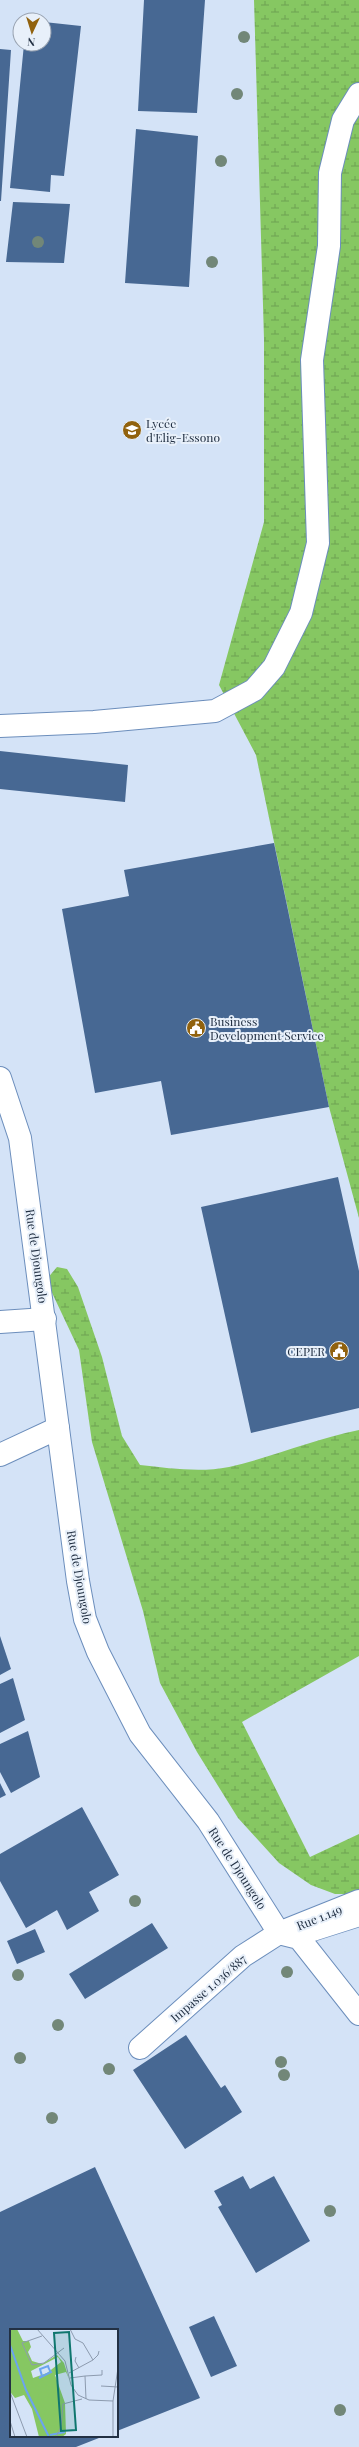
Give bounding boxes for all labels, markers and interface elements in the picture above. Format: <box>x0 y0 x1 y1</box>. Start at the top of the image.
north arrow <box>12 12 52 52</box>
text: N <box>27 35 36 50</box>
place label: Lycée d'Elig-Essono <box>146 415 220 445</box>
school or university icon: Lycée d'Elig-Essono <box>121 419 143 441</box>
place label: Business Development Service <box>210 1013 324 1043</box>
public building icon: Business Development Service <box>185 1017 207 1039</box>
street label: Rue de Djoungolo <box>22 1208 52 1305</box>
public building icon: CEPER <box>328 1340 350 1362</box>
place label: CEPER <box>287 1343 325 1359</box>
street label: Rue de Djoungolo <box>64 1529 96 1626</box>
street label: Rue de Djoungolo <box>205 1824 271 1912</box>
street label: Rue 1.149 <box>294 1901 344 1933</box>
street label: Impasse 1.036/887 <box>167 1951 249 2025</box>
inset map <box>10 2329 118 2437</box>

